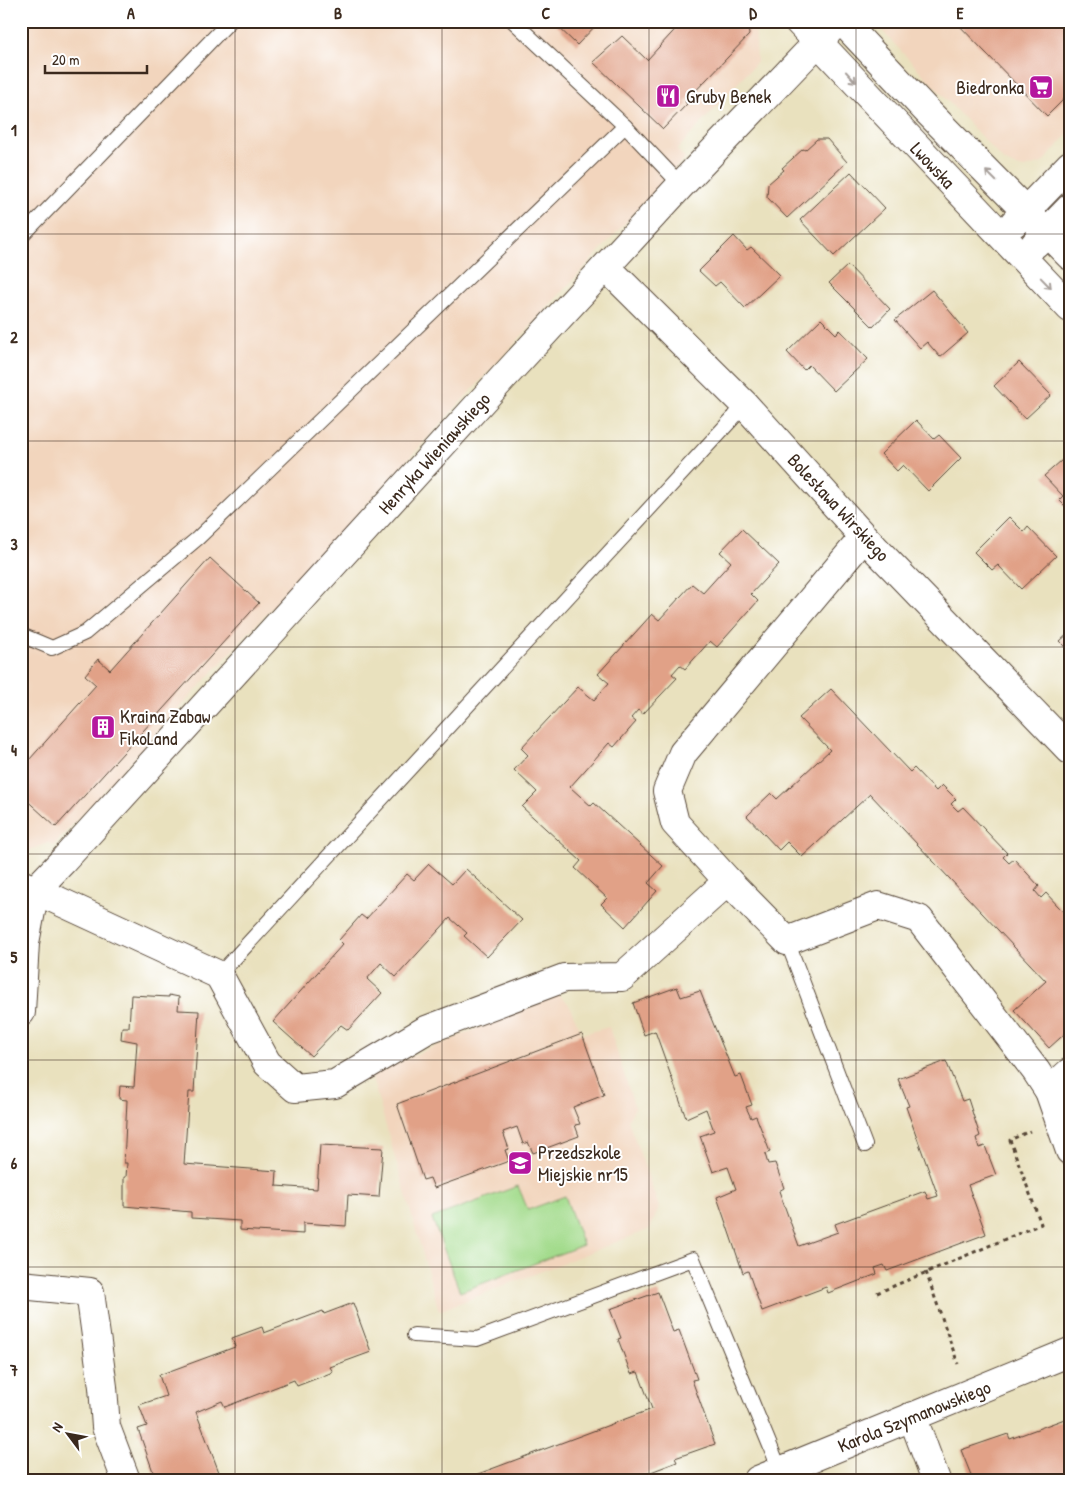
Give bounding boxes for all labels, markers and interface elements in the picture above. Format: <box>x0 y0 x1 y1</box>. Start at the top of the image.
text: A <box>127 2 135 24</box>
text: B <box>334 2 342 24</box>
text: C <box>542 2 551 24</box>
text: D <box>749 2 757 24</box>
text: E <box>956 2 964 24</box>
scale bar <box>45 42 148 74</box>
text: 20 m <box>52 49 79 70</box>
one-way arrow <box>845 71 857 84</box>
place label: Biedronka <box>956 74 1025 100</box>
supermarket icon: Biedronka <box>1028 74 1054 100</box>
restaurant icon: Gruby Benek <box>655 83 681 109</box>
place label: Gruby Benek <box>686 83 772 109</box>
text: 1 <box>11 119 17 141</box>
street label: Lwowska <box>905 136 962 194</box>
one-way arrow <box>985 170 998 182</box>
one-way arrow <box>1040 277 1052 289</box>
text: 2 <box>10 326 18 348</box>
street label: Henryka Wieniawskiego <box>372 386 496 520</box>
street label: Bolesława Wirskiego <box>782 447 896 567</box>
text: 3 <box>10 533 18 555</box>
place label: Kraina Zabaw FikoLand <box>119 703 211 751</box>
building icon: Kraina Zabaw FikoLand <box>90 714 116 740</box>
text: 4 <box>11 739 17 761</box>
text: 5 <box>11 946 18 968</box>
place label: Przedszkole Miejskie nr15 <box>538 1139 628 1187</box>
school or university icon: Przedszkole Miejskie nr15 <box>507 1150 533 1176</box>
text: 6 <box>11 1152 18 1174</box>
text: 7 <box>9 1359 18 1381</box>
street label: Karola Szymanowskiego <box>834 1373 995 1459</box>
north arrow <box>42 1408 92 1458</box>
text: N <box>47 1418 67 1435</box>

